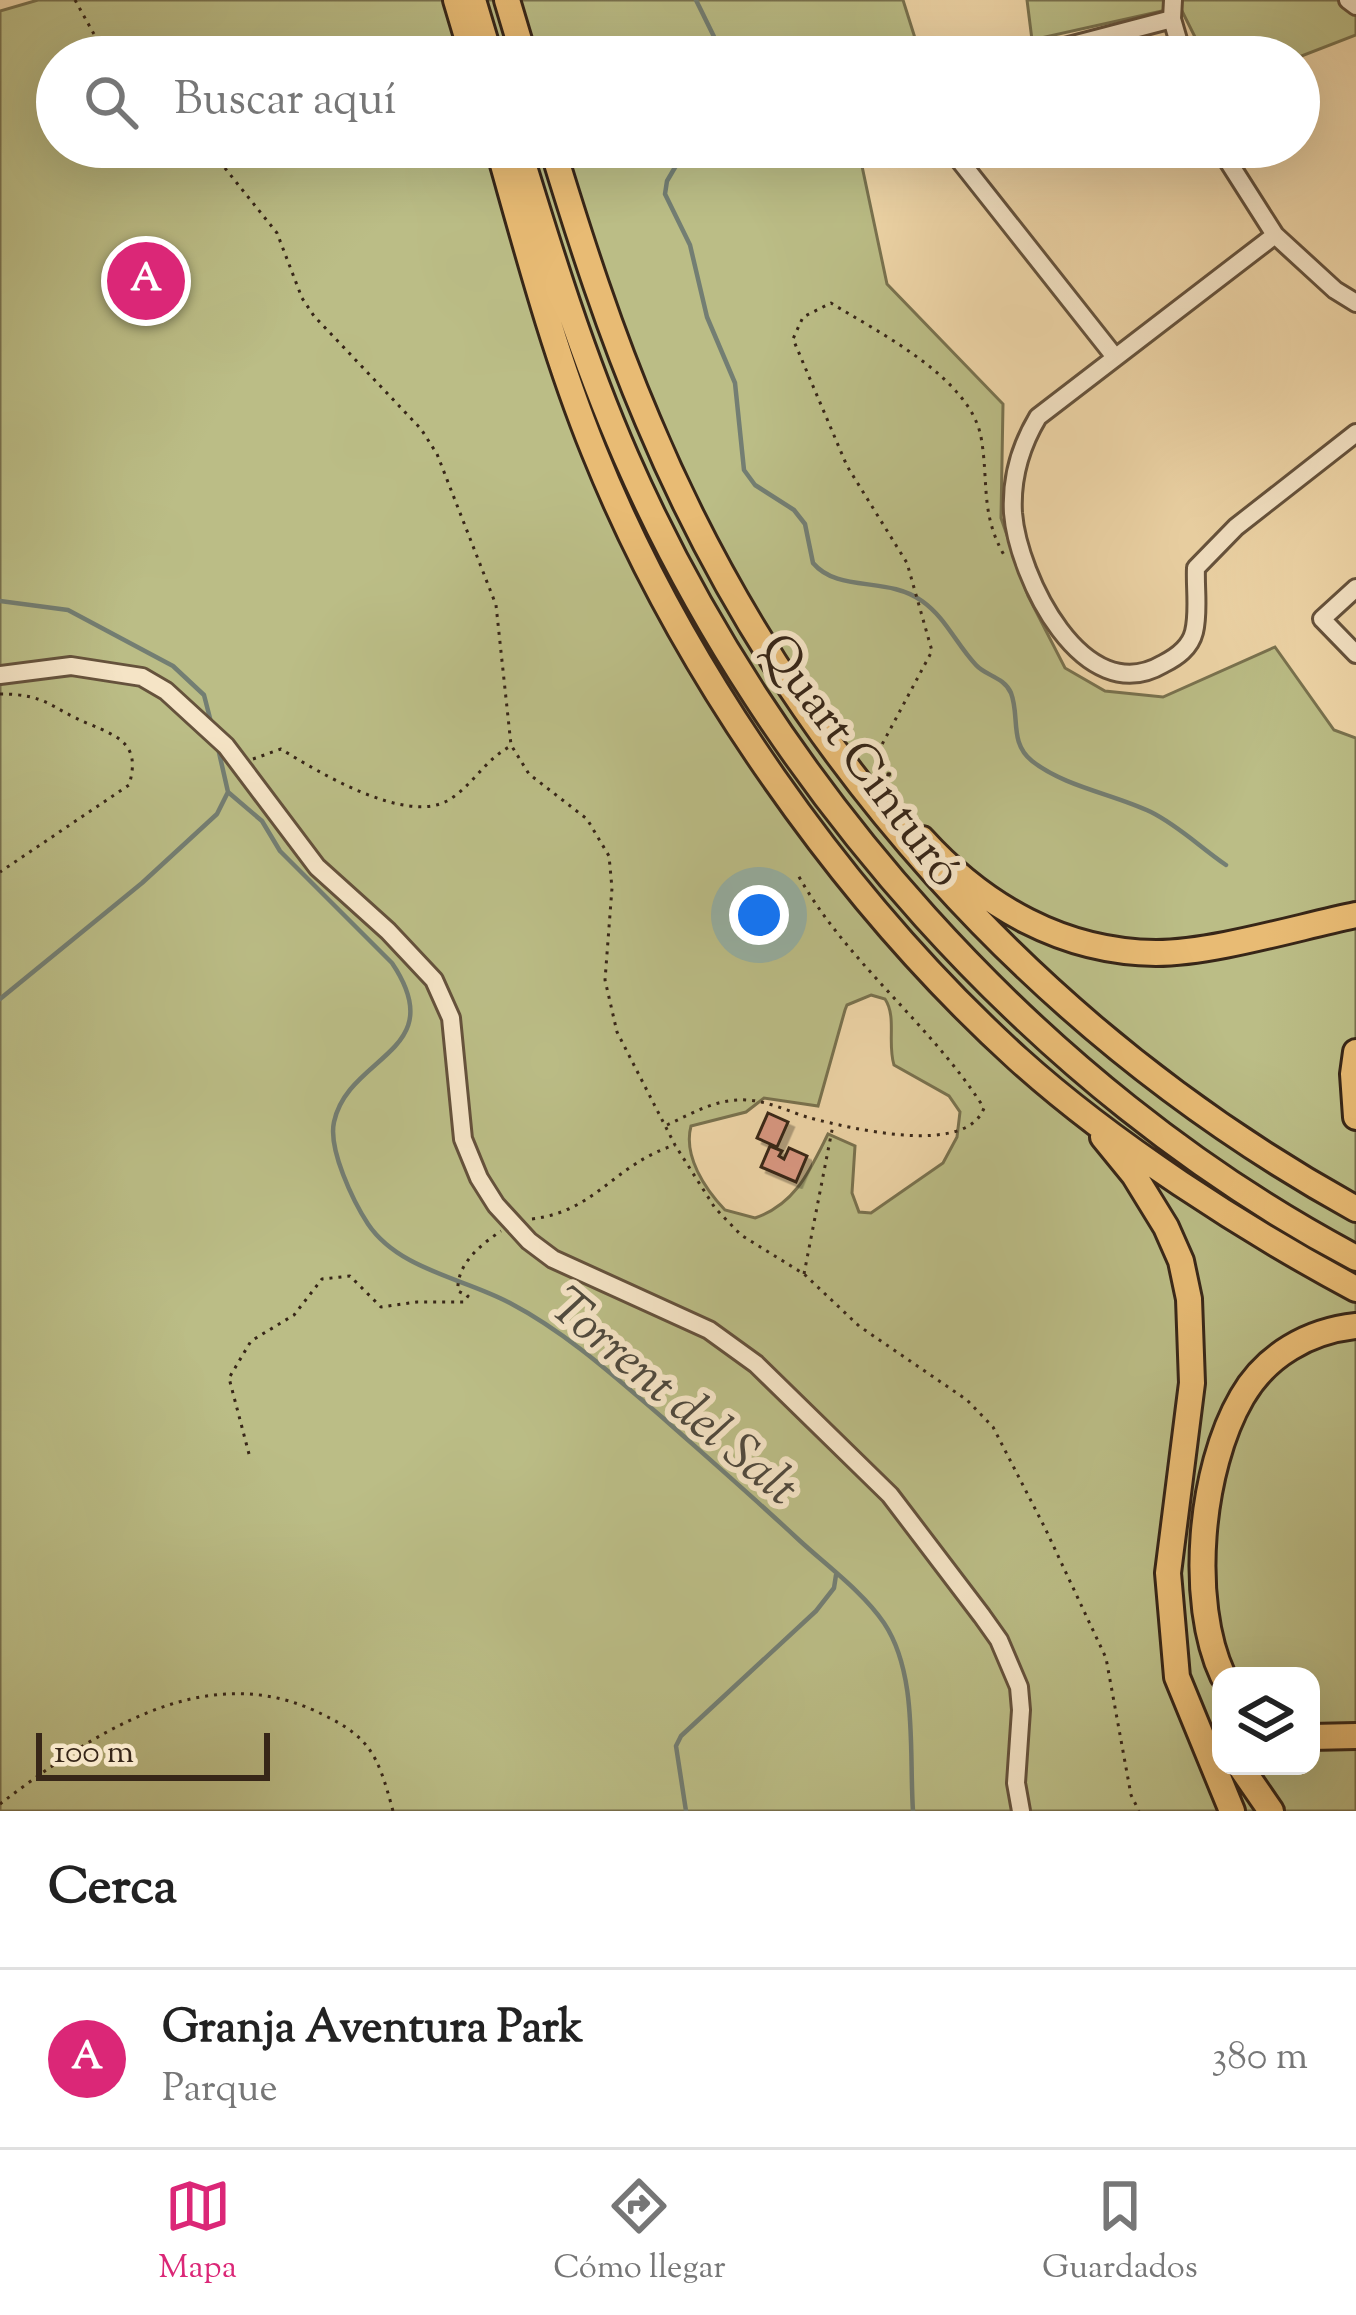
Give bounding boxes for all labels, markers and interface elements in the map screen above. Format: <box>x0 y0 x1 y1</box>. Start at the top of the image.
search box <box>36 36 1320 168</box>
icon: search <box>78 69 144 135</box>
text: Buscar aquí <box>174 70 396 135</box>
pin: A <box>107 236 185 326</box>
street label: Quart Cinturó <box>740 621 977 904</box>
your location <box>729 885 789 945</box>
water label: Torrent del Salt <box>532 1273 813 1526</box>
map controls <box>1212 1667 1320 1775</box>
button: layers <box>1212 1667 1320 1775</box>
scale bar <box>36 1727 270 1780</box>
text: 100 m <box>54 1730 134 1778</box>
text: Cerca <box>48 1853 177 1926</box>
text: Granja Aventura Park <box>162 1998 583 2063</box>
text: A <box>71 2031 103 2087</box>
text: 380 m <box>1212 2031 1308 2087</box>
text: Parque <box>162 2063 278 2119</box>
tab: Mapa <box>158 2173 237 2293</box>
tab: Cómo llegar <box>553 2173 726 2293</box>
tab: Guardados <box>1042 2173 1198 2293</box>

